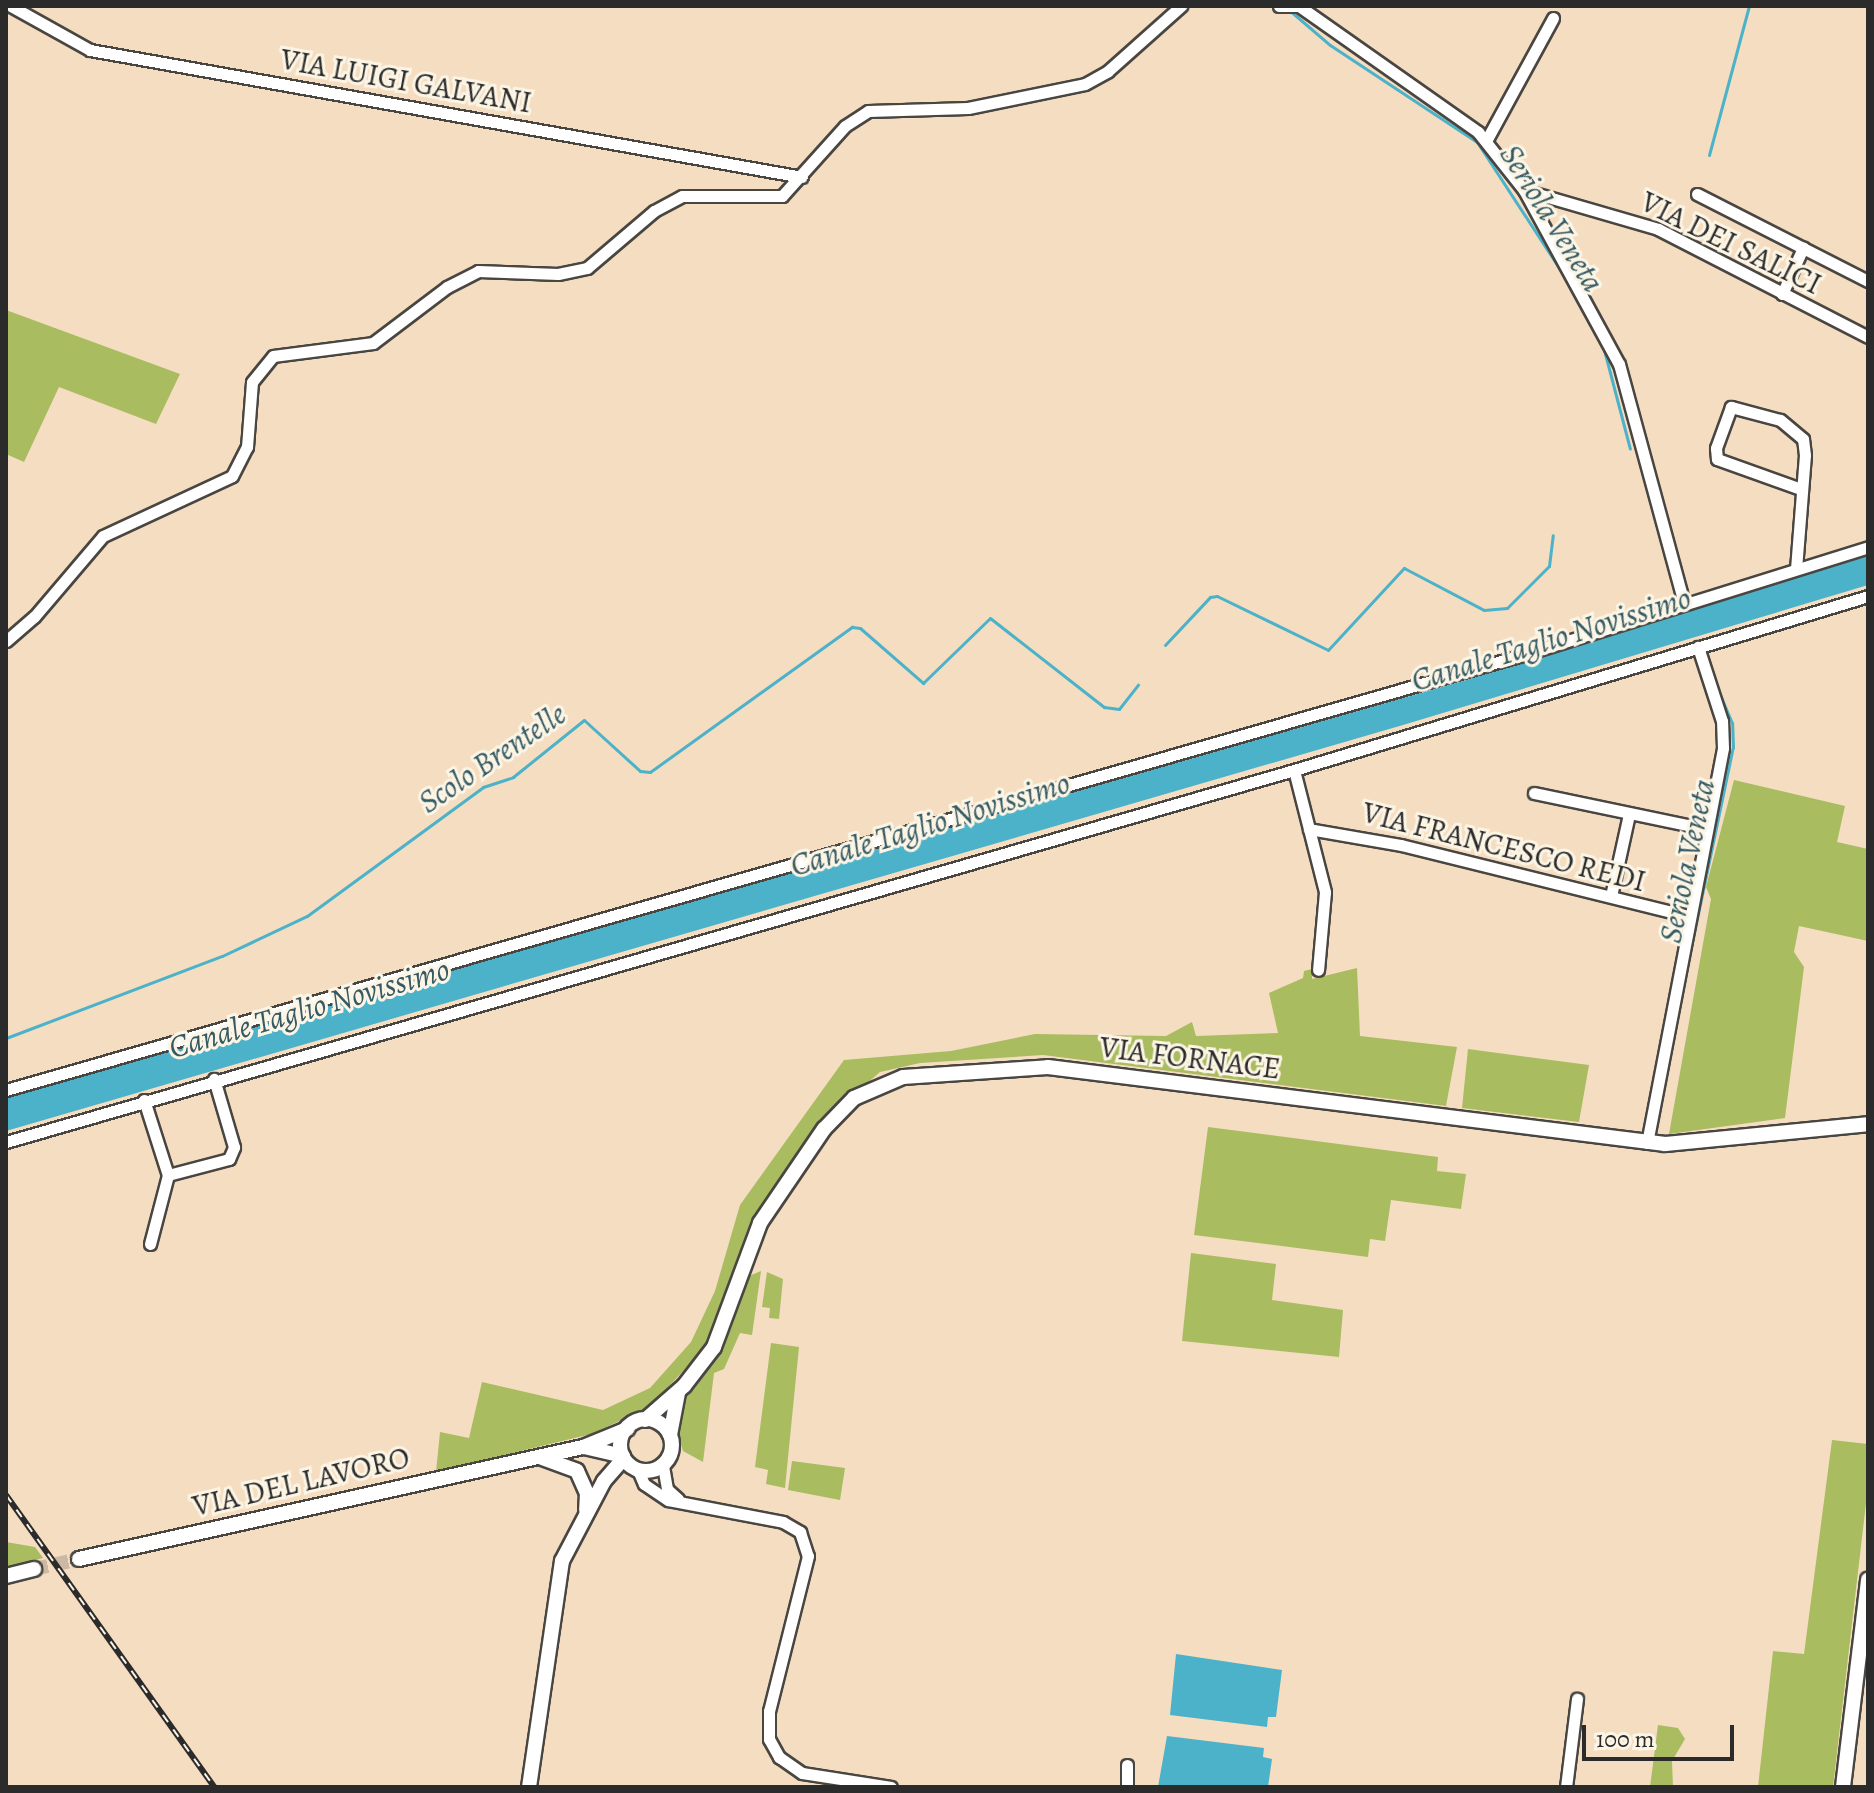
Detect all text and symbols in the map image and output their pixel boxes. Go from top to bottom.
street label: VIA LUIGI GALVANI [278,41,534,121]
water label: Seriola Veneta [1492,137,1612,299]
street label: VIA DEI SALICI [1635,184,1827,302]
water label: Canale Taglio Novissimo [1407,578,1695,700]
water label: Scolo Brentelle [411,695,573,821]
water label: Canale Taglio Novissimo [786,763,1074,885]
water label: Seriola Veneta [1651,776,1723,946]
street label: VIA FRANCESCO REDI [1359,794,1649,900]
water label: Canale Taglio Novissimo [164,950,454,1066]
street label: VIA FORNACE [1098,1029,1282,1087]
street label: VIA DEL LAVORO [189,1440,413,1524]
scale bar [1586,1709,1738,1759]
text: 100 m [1596,1723,1655,1755]

